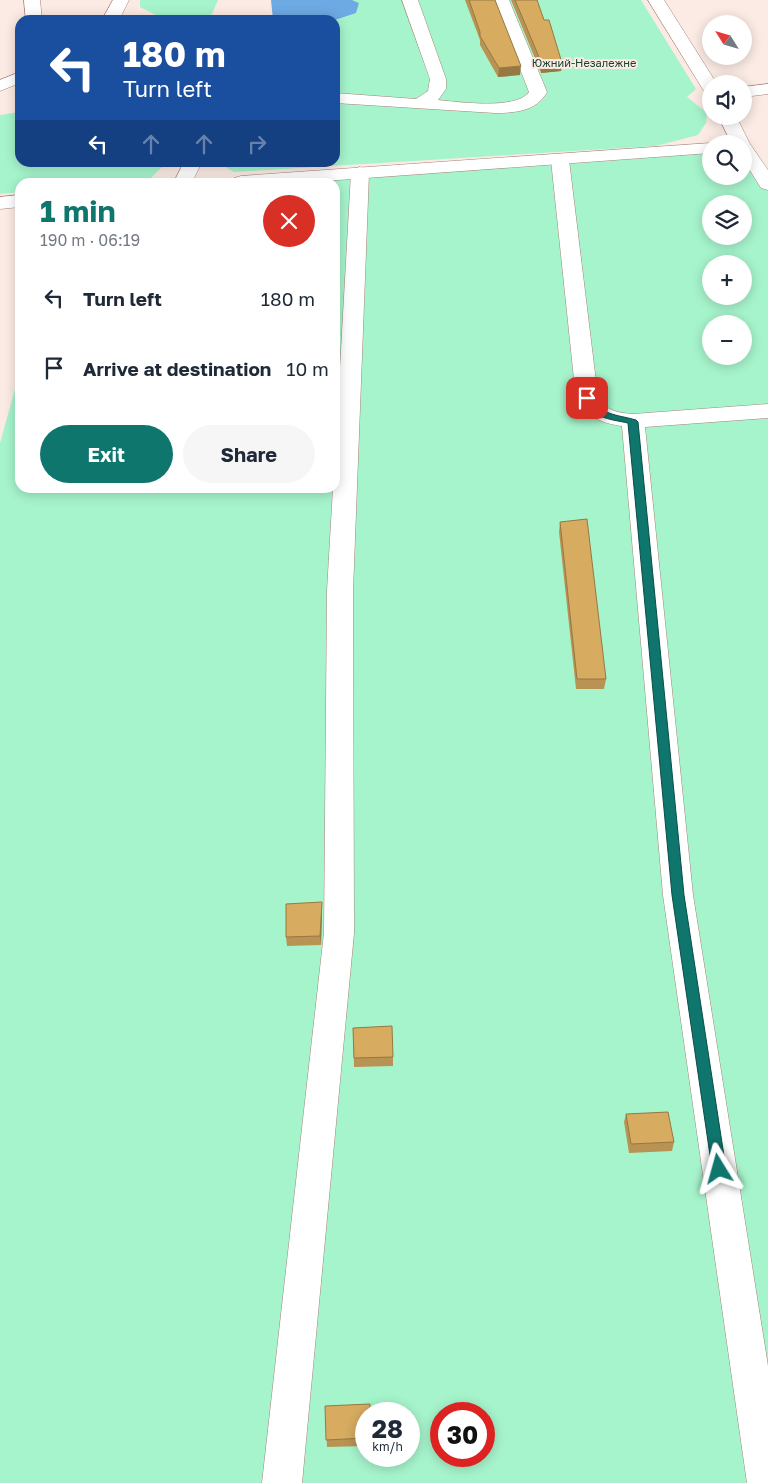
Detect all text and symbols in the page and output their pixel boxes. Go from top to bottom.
north arrow [702,15,752,65]
map controls [702,15,752,365]
text: 180 m [123,33,226,75]
icon: left [40,35,105,100]
park label: Южний-Незалежне [532,56,636,69]
text: Turn left [123,75,212,102]
button: sound [702,75,752,125]
icon: left [84,130,112,158]
icon: ahead [137,130,165,158]
icon: ahead [190,130,218,158]
icon: right [243,130,271,158]
button: search [702,135,752,185]
text: 1 min [40,193,116,229]
button: close [263,195,315,247]
button: layers [702,195,752,245]
text: 190 m · 06:19 [40,230,140,250]
button: + [702,255,752,305]
icon: left [40,284,68,312]
text: Turn left [83,287,162,310]
text: 180 m [261,287,315,310]
button: − [702,315,752,365]
icon: arrive [40,354,68,382]
text: Arrive at destination [83,357,271,380]
text: 10 m [286,357,329,380]
pin [566,377,608,419]
icon: arrive [573,384,601,412]
button: Exit [40,425,173,483]
button: Share [183,425,315,483]
position arrow [692,1142,744,1194]
speed limit sign: 30 [430,1402,495,1467]
text: 28 [372,1413,403,1444]
text: km/h [372,1439,403,1454]

